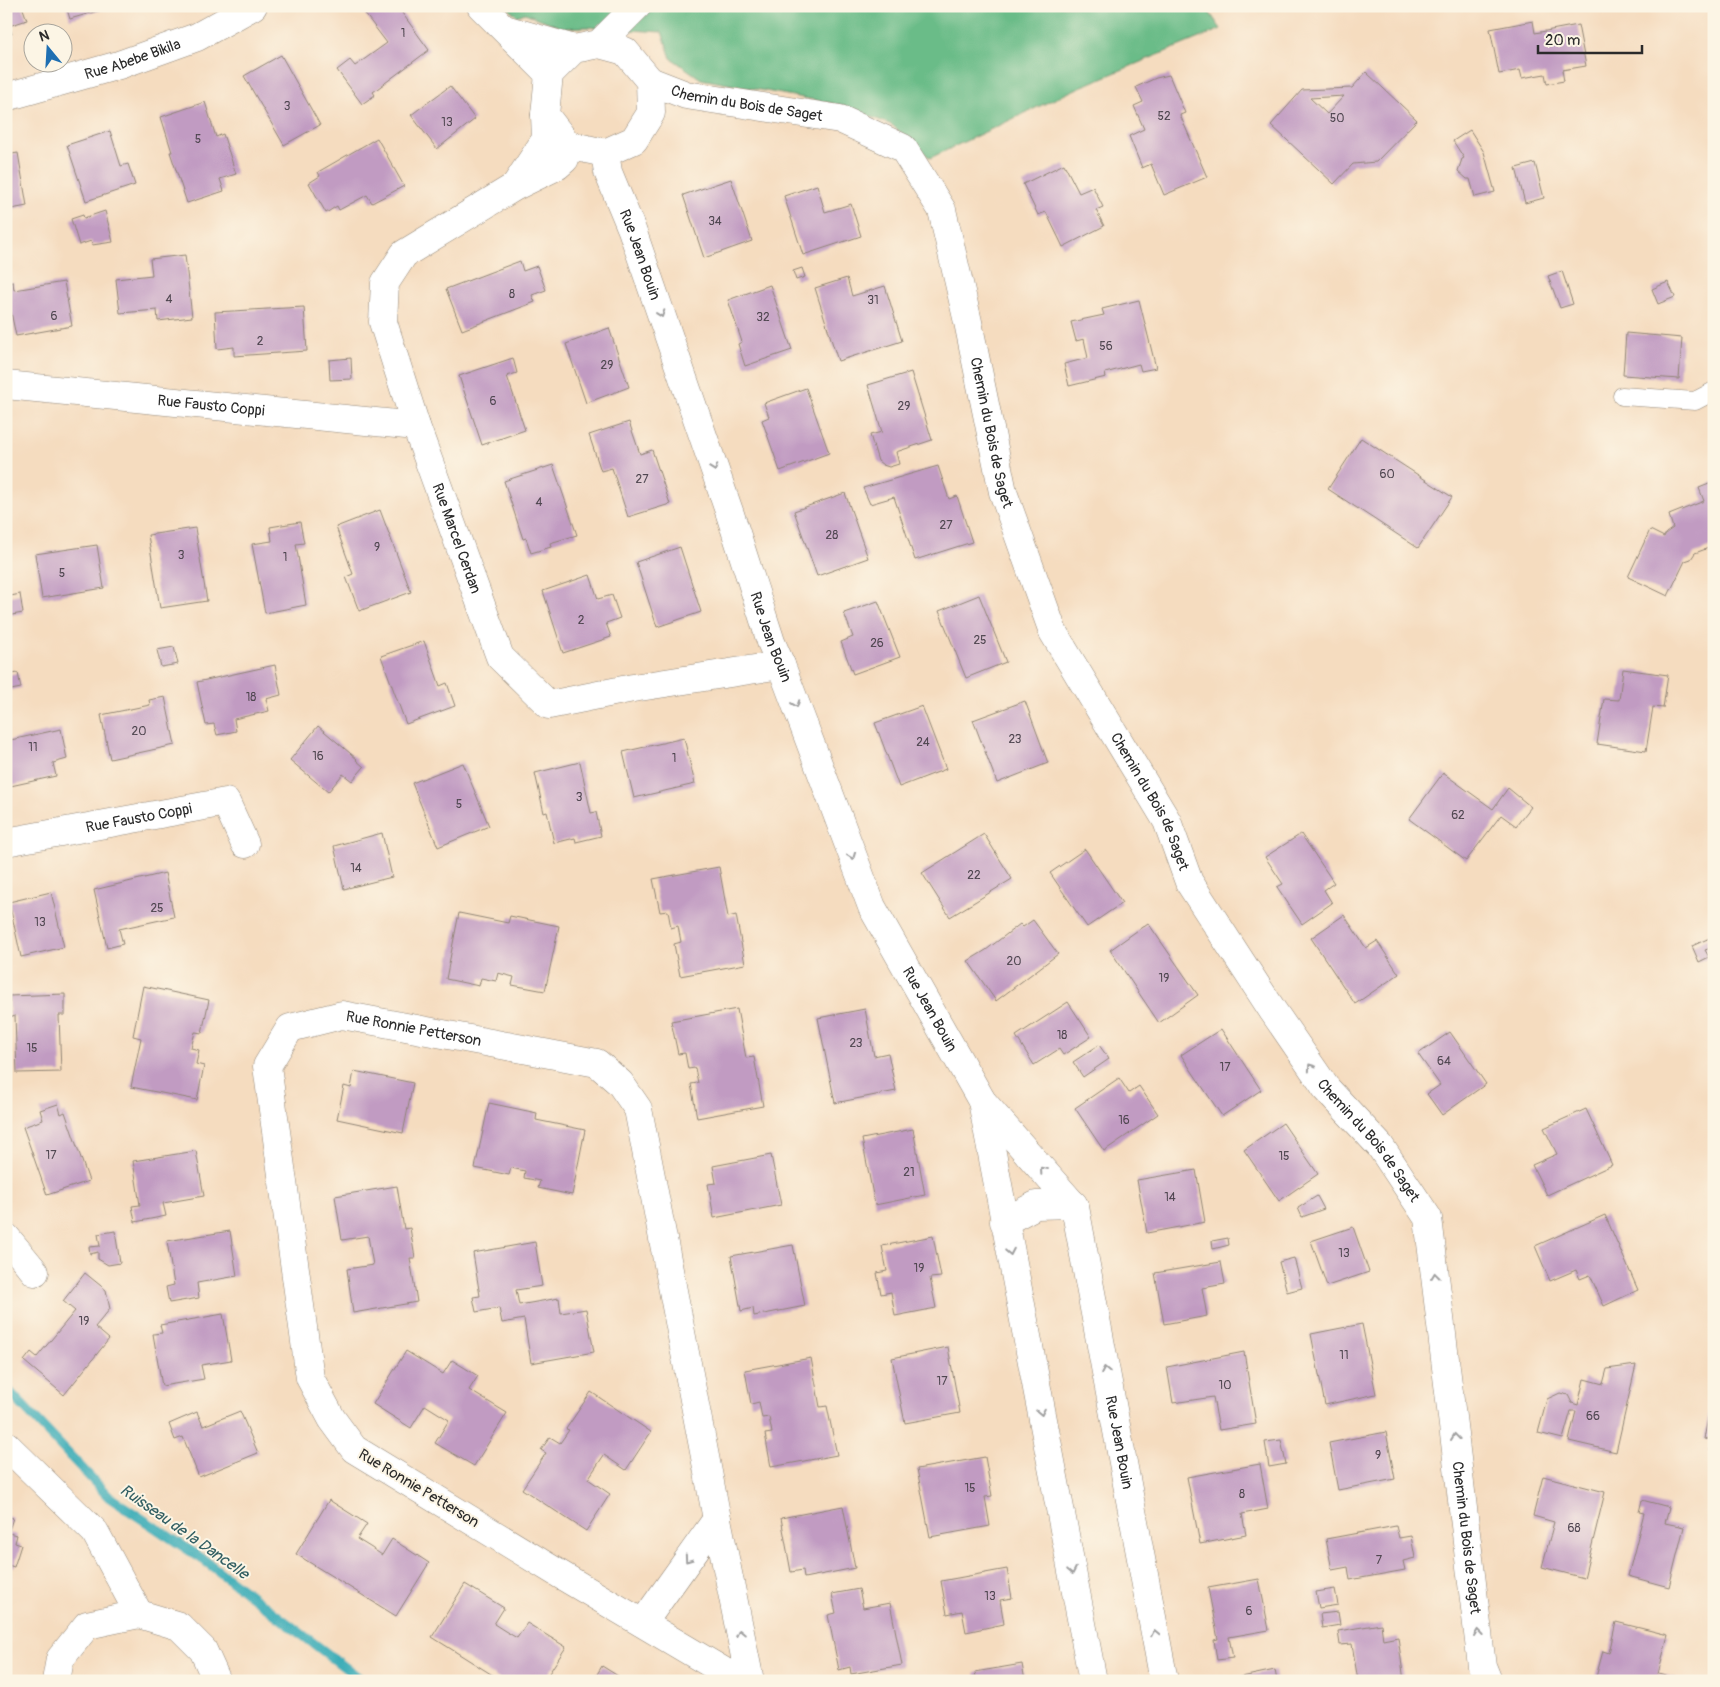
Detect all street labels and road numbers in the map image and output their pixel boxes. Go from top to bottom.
street label: Rue Abebe Bikila [82,35,183,84]
street label: Chemin du Bois de Saget [668,81,825,126]
street label: Rue Jean Bouin [615,207,664,303]
street label: Chemin du Bois de Saget [966,356,1017,511]
street label: Rue Fausto Coppi [156,391,266,421]
street label: Rue Marcel Cerdan [428,481,485,596]
street label: Rue Jean Bouin [746,589,796,685]
street label: Chemin du Bois de Saget [1106,729,1193,874]
street label: Rue Fausto Coppi [84,799,194,837]
street label: Rue Jean Bouin [898,964,961,1055]
street label: Rue Ronnie Petterson [344,1007,483,1051]
street label: Chemin du Bois de Saget [1313,1075,1424,1207]
street label: Rue Jean Bouin [1101,1394,1137,1491]
street label: Rue Ronnie Petterson [355,1445,483,1532]
street label: Chemin du Bois de Saget [1447,1460,1485,1616]

